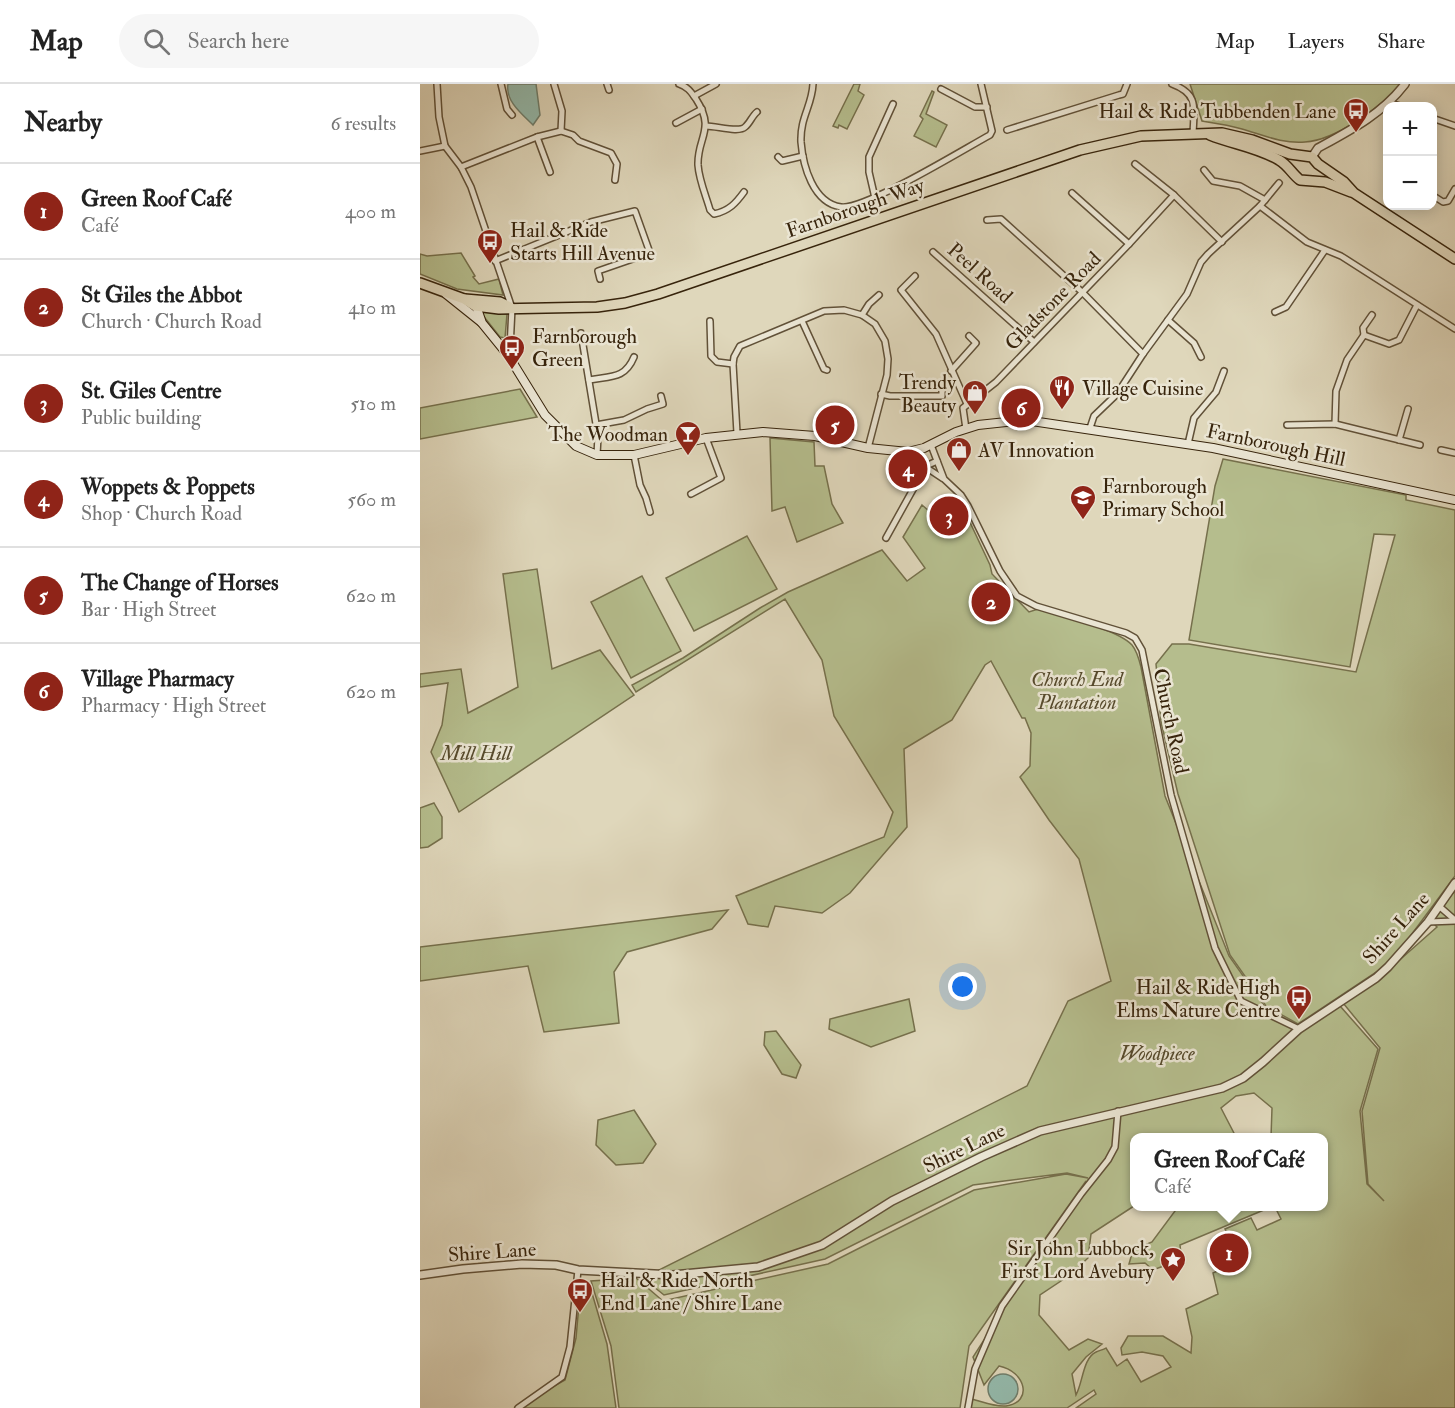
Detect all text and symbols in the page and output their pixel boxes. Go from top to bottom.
search box [119,14,539,68]
text: Map [30,24,83,59]
icon: search [140,25,173,58]
text: Search here [188,27,289,55]
text: Map [1215,28,1255,55]
text: Layers [1288,28,1344,55]
text: Share [1377,28,1425,55]
bus stop icon: Hail & Ride Tubbenden Lane [1341,96,1371,134]
place label: Hail & Ride Tubbenden Lane [1098,99,1336,124]
map controls [1383,102,1437,210]
button: + [1383,102,1437,156]
text: Nearby [24,107,102,139]
text: 6 results [330,111,396,136]
button: − [1383,156,1437,210]
street label: Farnborough Way [783,172,929,243]
text: Green Roof Café [81,185,232,213]
text: 1 [40,199,47,224]
text: 400 m [345,199,396,224]
text: Café [81,213,119,238]
place label: Hail & Ride Starts Hill Avenue [510,218,655,266]
bus stop icon: Hail & Ride Starts Hill Avenue [475,227,505,265]
street label: Peel Road [942,237,1018,309]
street label: Gladstone Road [1000,246,1106,356]
text: St Giles the Abbot [81,281,242,309]
text: 2 [38,295,49,320]
text: 410 m [348,295,396,320]
text: Church · Church Road [81,309,262,334]
place label: Farnborough Green [532,324,638,372]
bus stop icon: Farnborough Green [497,333,527,371]
place label: Trendy Beauty [899,370,957,418]
restaurant icon: Village Cuisine [1047,373,1077,411]
place label: Village Cuisine [1082,376,1203,401]
text: St. Giles Centre [81,377,222,405]
shop icon: Trendy Beauty [960,378,990,416]
pin: 6 [1002,386,1040,430]
text: 3 [40,391,47,416]
text: 510 m [350,391,396,416]
pin: 5 [816,402,854,448]
text: Public building [81,405,201,430]
street label: Farnborough Hill [1204,418,1348,472]
bar icon: The Woodman [673,419,703,457]
place label: The Woodman [548,422,668,447]
shop icon: AV Innovation [944,435,974,473]
place label: AV Innovation [977,438,1094,463]
pin: 4 [888,446,928,492]
text: Woppets & Poppets [81,473,255,501]
place label: Farnborough Primary School [1102,474,1224,522]
school or university icon: Farnborough Primary School [1068,483,1098,521]
text: 4 [38,487,49,512]
text: 560 m [347,487,396,512]
pin: 3 [930,494,968,538]
text: Shop · Church Road [81,501,242,526]
text: The Change of Horses [81,569,279,597]
pin: 2 [972,580,1010,624]
text: 5 [39,583,48,608]
text: 620 m [346,583,396,608]
text: Bar · High Street [81,597,217,622]
text: Village Pharmacy [81,665,234,693]
street label: Church Road [1148,666,1194,776]
park label: Church End Plantation [1031,667,1125,715]
text: 6 [38,679,49,704]
text: 620 m [346,679,396,704]
text: Pharmacy · High Street [81,693,266,718]
park label: Mill Hill [440,741,513,766]
street label: Shire Lane [1357,887,1435,969]
your location [948,972,977,1001]
place label: Hail & Ride High Elms Nature Centre [1116,975,1281,1023]
bus stop icon: Hail & Ride High Elms Nature Centre [1284,983,1314,1021]
park label: Woodpiece [1119,1041,1195,1066]
street label: Shire Lane [919,1117,1009,1179]
popup [1130,1133,1328,1211]
text: Green Roof Café [1154,1146,1304,1174]
text: Café [1154,1174,1191,1199]
pin: 1 [1210,1230,1248,1276]
street label: Shire Lane [447,1236,537,1268]
place label: Sir John Lubbock, First Lord Avebury [1000,1236,1155,1284]
place icon: Sir John Lubbock, First Lord Avebury [1158,1245,1188,1283]
place label: Hail & Ride North End Lane / Shire Lane [600,1268,782,1316]
bus stop icon: Hail & Ride North End Lane / Shire Lane [565,1276,595,1314]

